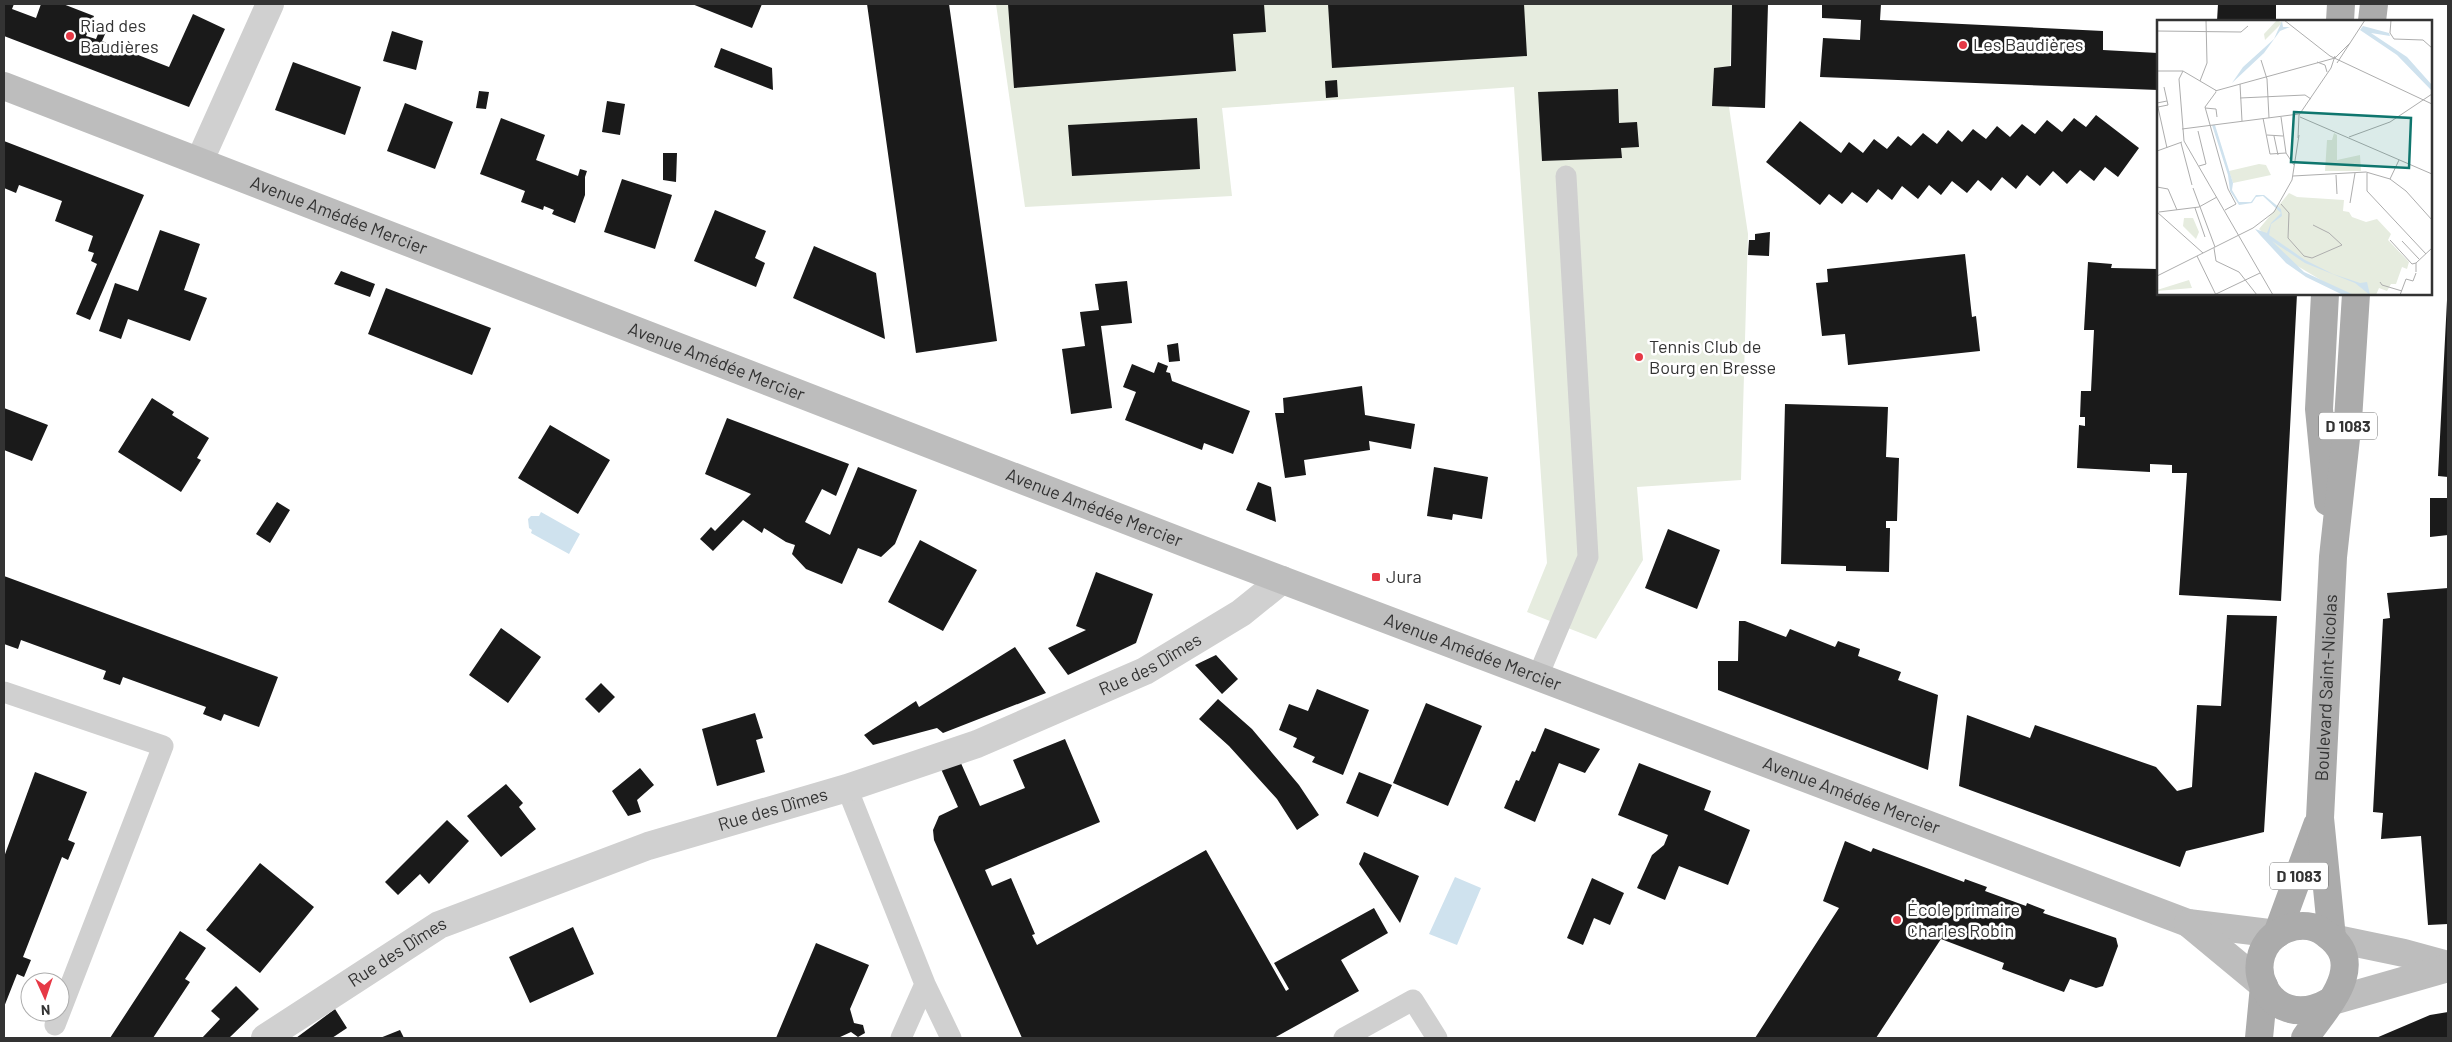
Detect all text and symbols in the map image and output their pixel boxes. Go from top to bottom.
place label: Riad des Baudières [80,14,159,57]
inset map [2157,20,2432,295]
marker: Riad des Baudières [64,30,76,42]
place label: Les Baudières [1973,33,2084,55]
marker: Les Baudières [1957,39,1969,51]
street label: Avenue Amédée Mercier [248,170,431,259]
street label: Avenue Amédée Mercier [625,317,809,405]
place label: Tennis Club de Bourg en Bresse [1649,335,1776,378]
marker: Tennis Club de Bourg en Bresse [1633,351,1645,363]
road number: D 1083 [2319,412,2377,440]
street label: Avenue Amédée Mercier [1003,463,1187,551]
place label: Jura [1386,565,1422,587]
marker: Jura [1370,571,1382,583]
street label: Boulevard Saint-Nicolas [2310,594,2341,782]
street label: Avenue Amédée Mercier [1381,608,1565,695]
street label: Rue des Dîmes [1095,628,1205,700]
street label: Avenue Amédée Mercier [1760,751,1944,838]
street label: Rue des Dîmes [715,782,830,835]
road number: D 1083 [2270,862,2328,889]
place label: École primaire Charles Robin [1907,898,2020,941]
street label: Rue des Dîmes [343,911,449,991]
marker: École primaire Charles Robin [1891,914,1903,926]
north arrow [20,972,70,1022]
text: N [41,1002,51,1019]

